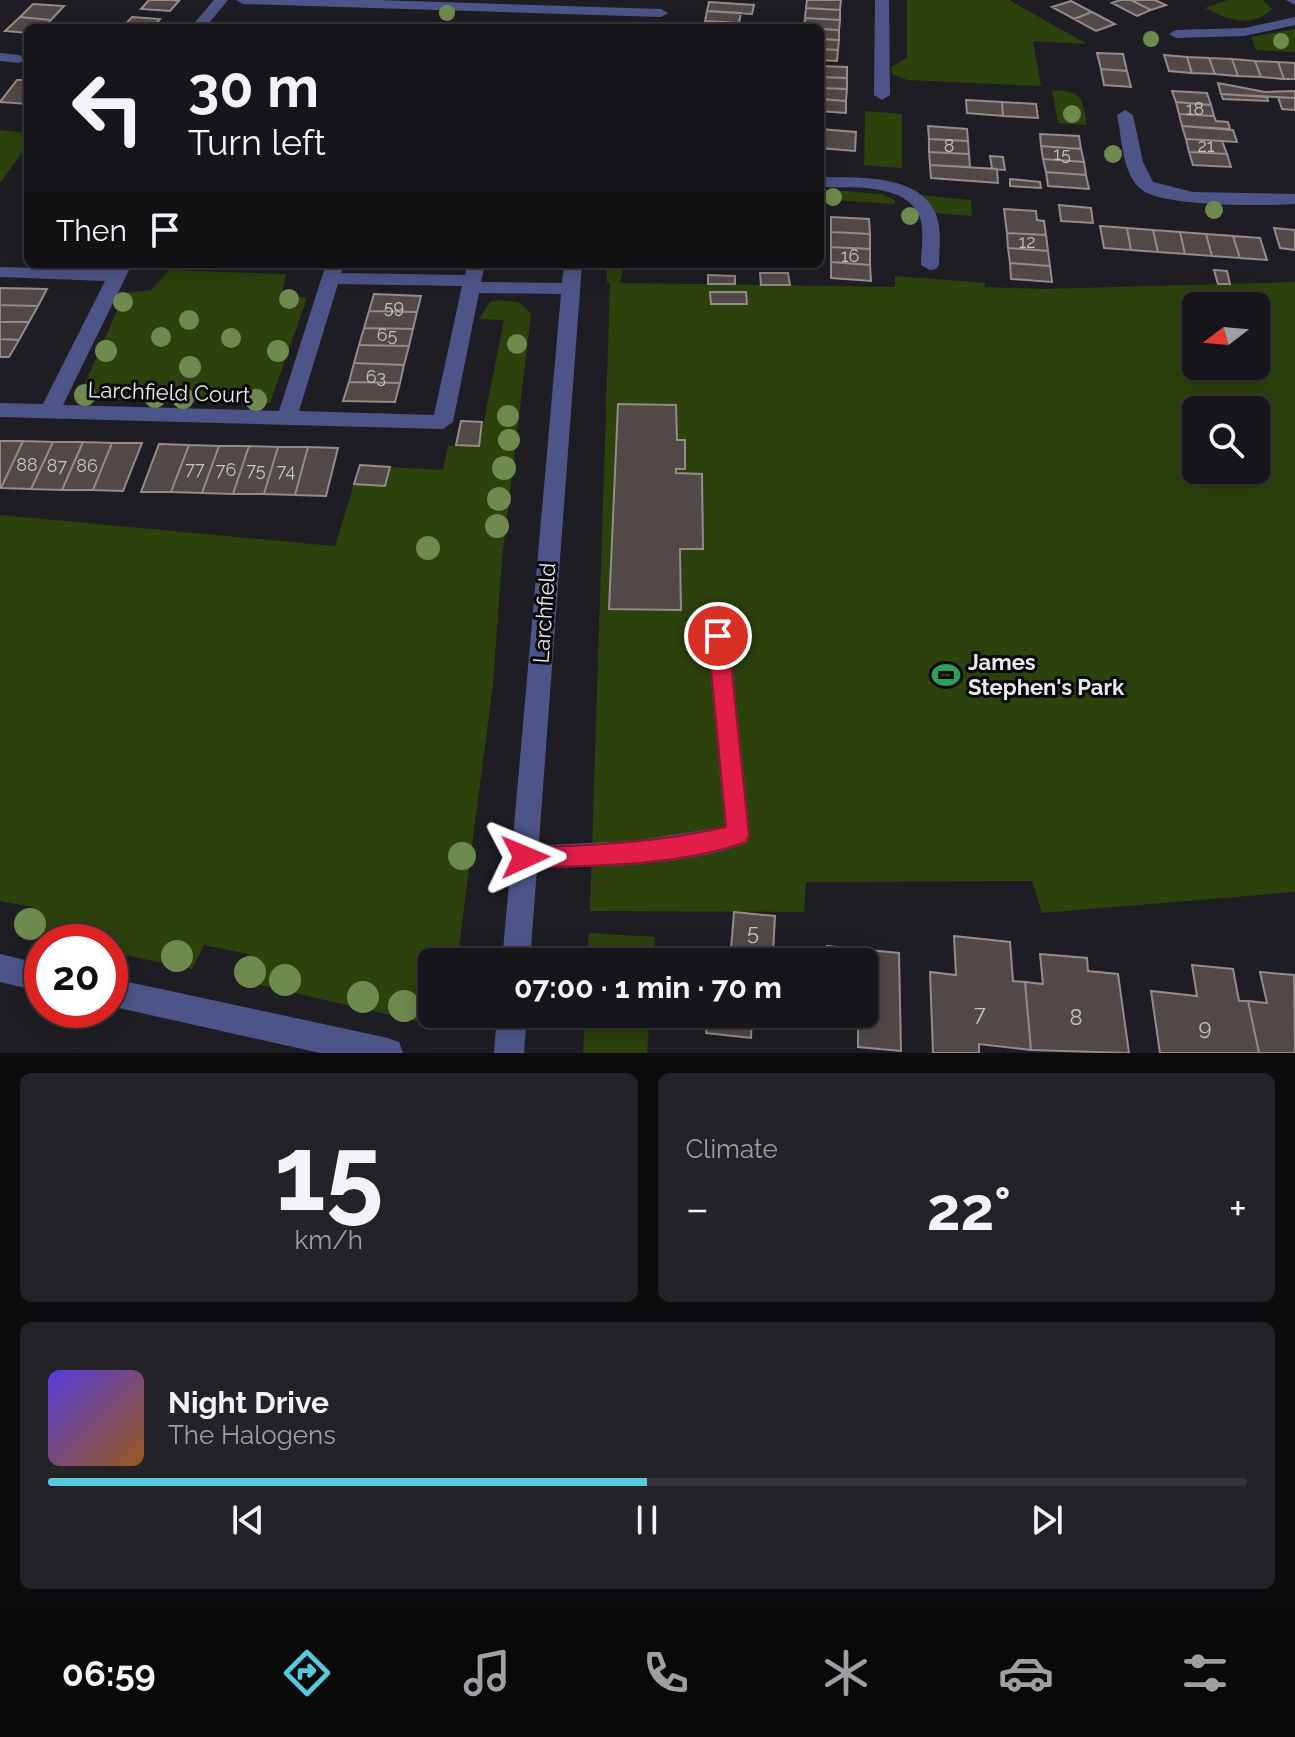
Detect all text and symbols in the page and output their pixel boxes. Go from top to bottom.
text: 30 m [188,54,319,120]
icon: left [56,56,160,160]
house number: 18 [1186,98,1204,119]
text: Turn left [188,121,326,163]
house number: 8 [944,135,954,156]
house number: 21 [1197,135,1215,156]
house number: 15 [1053,143,1071,164]
icon: arrive [143,208,187,252]
text: Then [56,213,127,248]
house number: 12 [1018,231,1036,252]
house number: 16 [841,245,859,266]
north arrow [1182,292,1270,380]
map controls [1182,292,1270,484]
house number: 59 [384,296,404,317]
house number: 65 [377,324,398,345]
house number: 63 [366,366,386,387]
street label: Larchfield Court [87,376,251,408]
button: search [1182,396,1270,484]
house number: 88 [16,454,38,475]
house number: 87 [47,455,68,476]
house number: 86 [76,455,98,476]
house number: 77 [185,458,205,479]
house number: 76 [216,459,236,480]
house number: 75 [246,459,266,480]
house number: 74 [277,460,295,481]
street label: Larchfield [528,562,560,664]
pin [684,602,752,670]
icon: arrive [696,614,740,658]
place label: James Stephen's Park [968,649,1125,700]
sports icon: James Stephen's Park [931,660,961,690]
position arrow [483,815,567,899]
house number: 5 [747,919,759,945]
speed limit sign: 20 [24,924,128,1028]
text: 07:00 · 1 min · 70 m [514,970,782,1005]
house number: 7 [974,1000,986,1026]
house number: 8 [1069,1004,1083,1030]
house number: 9 [1199,1014,1211,1040]
text: 15 [274,1112,383,1234]
text: Climate [686,1134,778,1164]
text: 22° [927,1174,1011,1244]
text: − [686,1183,709,1234]
text: + [1229,1183,1247,1234]
text: km/h [294,1225,363,1255]
text: Night Drive [168,1385,329,1420]
text: The Halogens [168,1420,336,1450]
icon: previous [226,1498,270,1542]
icon: pause [625,1498,669,1542]
icon: next [1025,1498,1069,1542]
icon: directions [279,1645,335,1701]
icon: music [459,1645,515,1701]
icon: phone [638,1645,694,1701]
icon: climate [818,1645,874,1701]
icon: car [998,1645,1054,1701]
icon: filters [1177,1645,1233,1701]
text: 06:59 [62,1652,156,1694]

